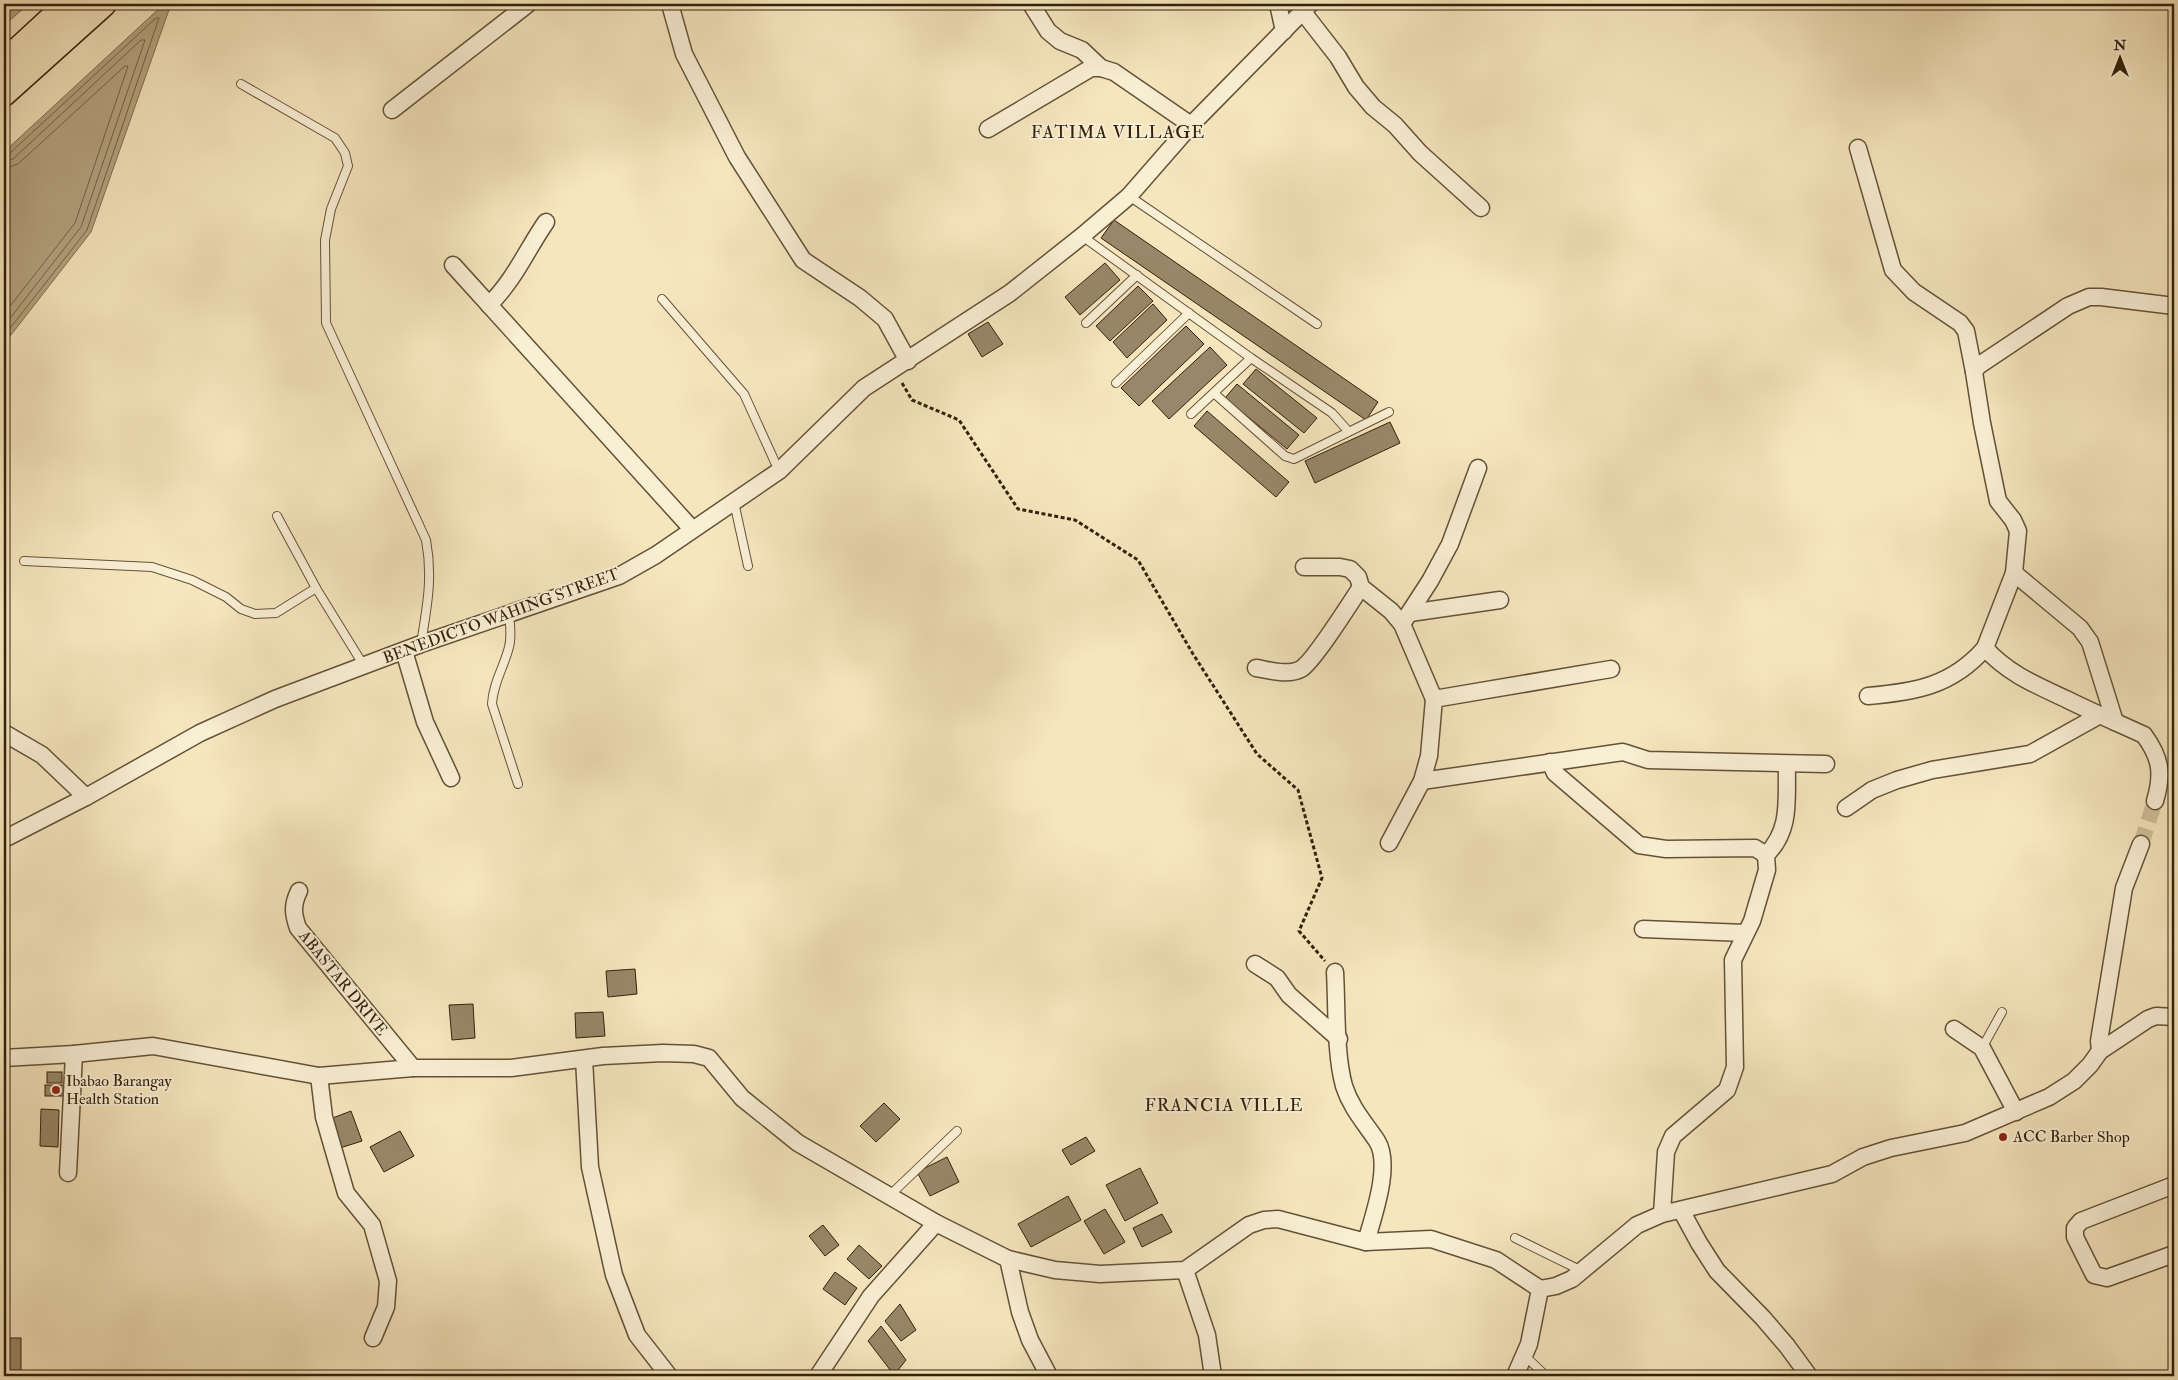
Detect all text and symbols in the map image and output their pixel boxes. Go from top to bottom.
north arrow [2096,32,2146,82]
text: N [2113,37,2127,54]
district label: FATIMA VILLAGE [1031,121,1205,144]
street label: BENEDICTO WAHING STREET [380,564,622,668]
street label: ABASTAR DRIVE [294,926,392,1040]
place label: Ibabao Barangay Health Station [66,1071,173,1109]
marker: Ibabao Barangay Health Station [50,1084,62,1096]
district label: FRANCIA VILLE [1144,1094,1304,1117]
place label: ACC Barber Shop [2012,1127,2130,1148]
marker: ACC Barber Shop [1997,1131,2009,1143]

